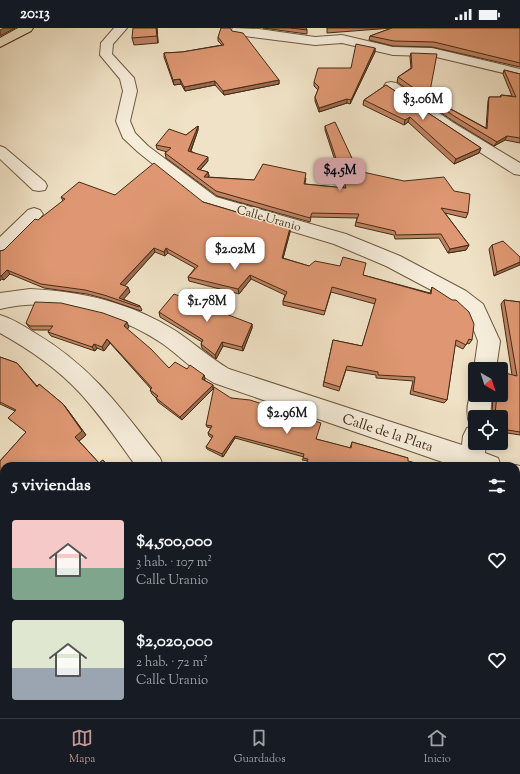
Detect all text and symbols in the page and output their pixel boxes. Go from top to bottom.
text: 20:13 [20,4,50,25]
pin: $3.06M [390,87,456,121]
text: $3.06M [403,91,443,109]
pin: $4.5M [312,158,368,192]
text: $4.5M [323,162,357,180]
street label: Calle Uranio [234,201,304,237]
pin: $2.02M [202,237,268,271]
text: $2.02M [215,241,255,259]
pin: $1.78M [174,289,240,323]
text: $1.78M [187,293,227,311]
north arrow [468,362,508,402]
map controls [468,362,508,450]
pin: $2.96M [254,401,320,435]
text: $2.96M [267,405,307,423]
street label: Calle de la Plata [339,410,436,458]
button: locate [468,410,508,450]
text: 5 viviendas [12,474,91,498]
icon: filters [486,475,508,497]
text: $4,500,000 [136,530,212,554]
icon: home [44,536,92,584]
icon: heart [486,549,508,571]
text: 3 hab. · 107 m² [136,554,212,572]
text: Calle Uranio [136,572,208,590]
text: $2,020,000 [136,630,213,654]
icon: home [44,636,92,684]
icon: heart [486,649,508,671]
text: 2 hab. · 72 m² [136,654,208,672]
text: Calle Uranio [136,672,208,690]
tab: Mapa [69,727,95,767]
tab: Guardados [234,727,285,767]
tab: Inicio [424,727,451,767]

